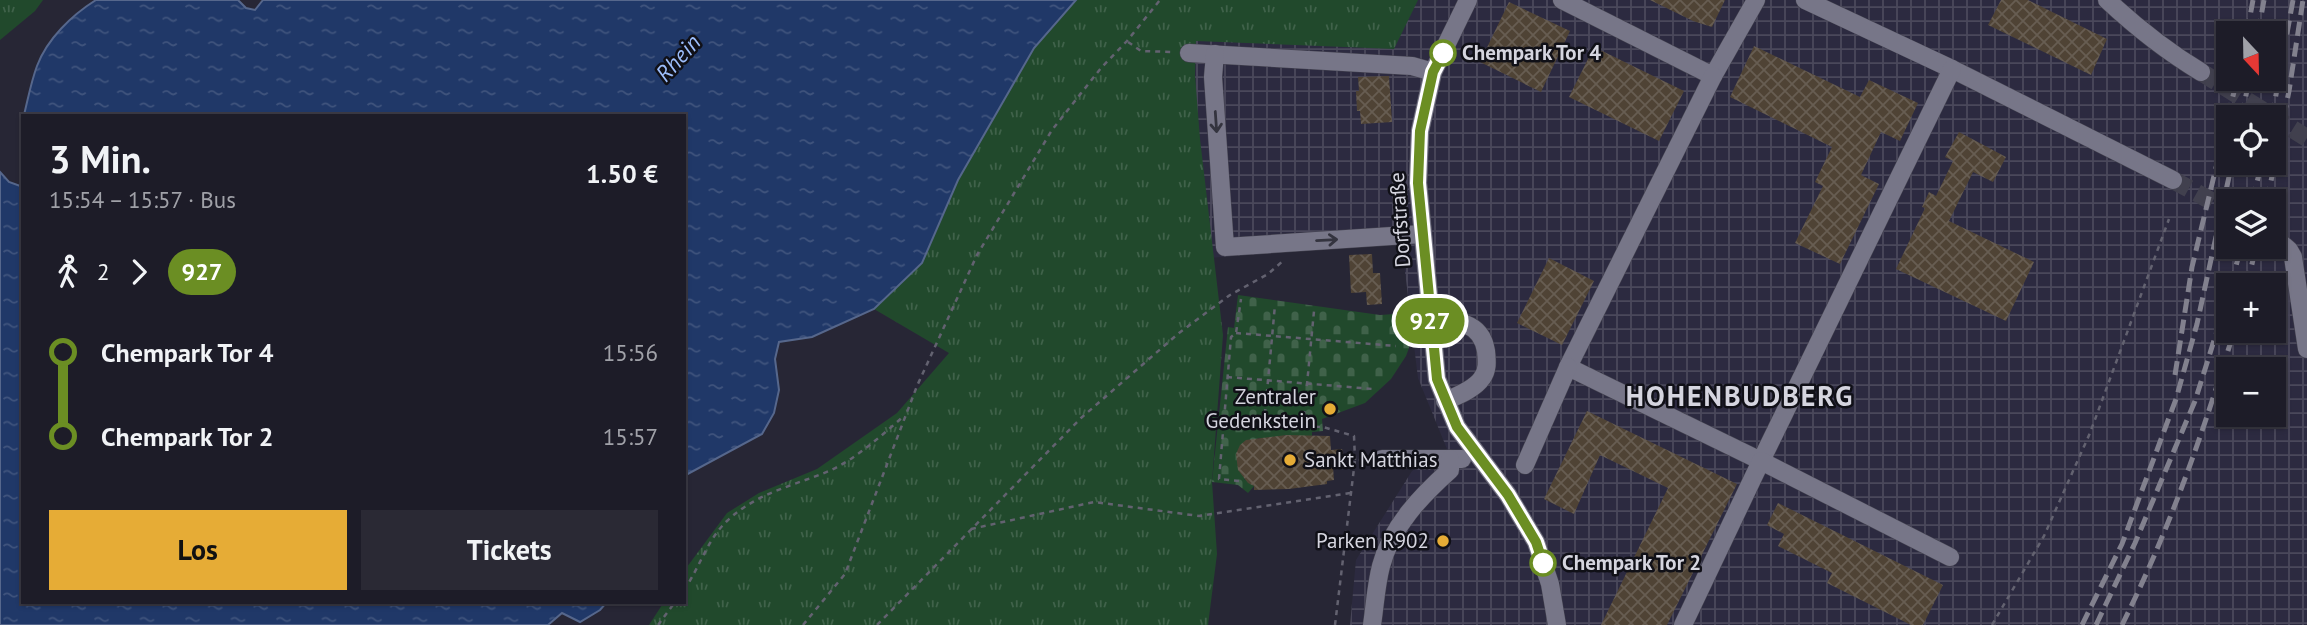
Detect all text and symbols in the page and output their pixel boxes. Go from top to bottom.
north arrow [2216,21,2286,91]
map controls [2216,21,2286,427]
water label: Rhein [649,28,706,87]
place label: Chempark Tor 4 [1462,39,1601,66]
marker: Chempark Tor 4 [1430,40,1456,66]
button: locate [2216,105,2286,175]
one-way arrow [1210,110,1223,133]
text: 3 Min. [49,134,151,183]
text: 1.50 € [586,157,658,190]
street label: Dorfstraße [1383,171,1416,269]
text: 15:54 – 15:57 · Bus [49,185,236,214]
button: layers [2216,189,2286,259]
one-way arrow [1316,233,1338,246]
icon: walk [49,253,87,291]
icon: forward [120,253,158,291]
text: 927 [182,256,222,287]
text: 2 [97,257,110,286]
button: + [2216,273,2286,343]
line badge: 927 [1390,298,1470,344]
text: 927 [1410,305,1450,336]
text: Chempark Tor 4 [101,336,273,369]
text: 15:56 [603,338,658,367]
button: − [2216,357,2286,427]
district label: HOHENBUDBERG [1626,377,1854,414]
place label: Zentraler Gedenkstein [1205,383,1316,434]
marker: Zentraler Gedenkstein [1322,401,1338,417]
text: Chempark Tor 2 [101,420,273,453]
text: 15:57 [603,422,658,451]
place label: Sankt Matthias [1304,446,1437,473]
marker: Sankt Matthias [1282,452,1298,468]
button: Los [49,510,347,590]
button: Tickets [361,510,658,590]
place label: Parken R902 [1316,527,1429,554]
marker: Parken R902 [1435,533,1451,549]
place label: Chempark Tor 2 [1562,549,1701,576]
marker: Chempark Tor 2 [1530,550,1556,576]

